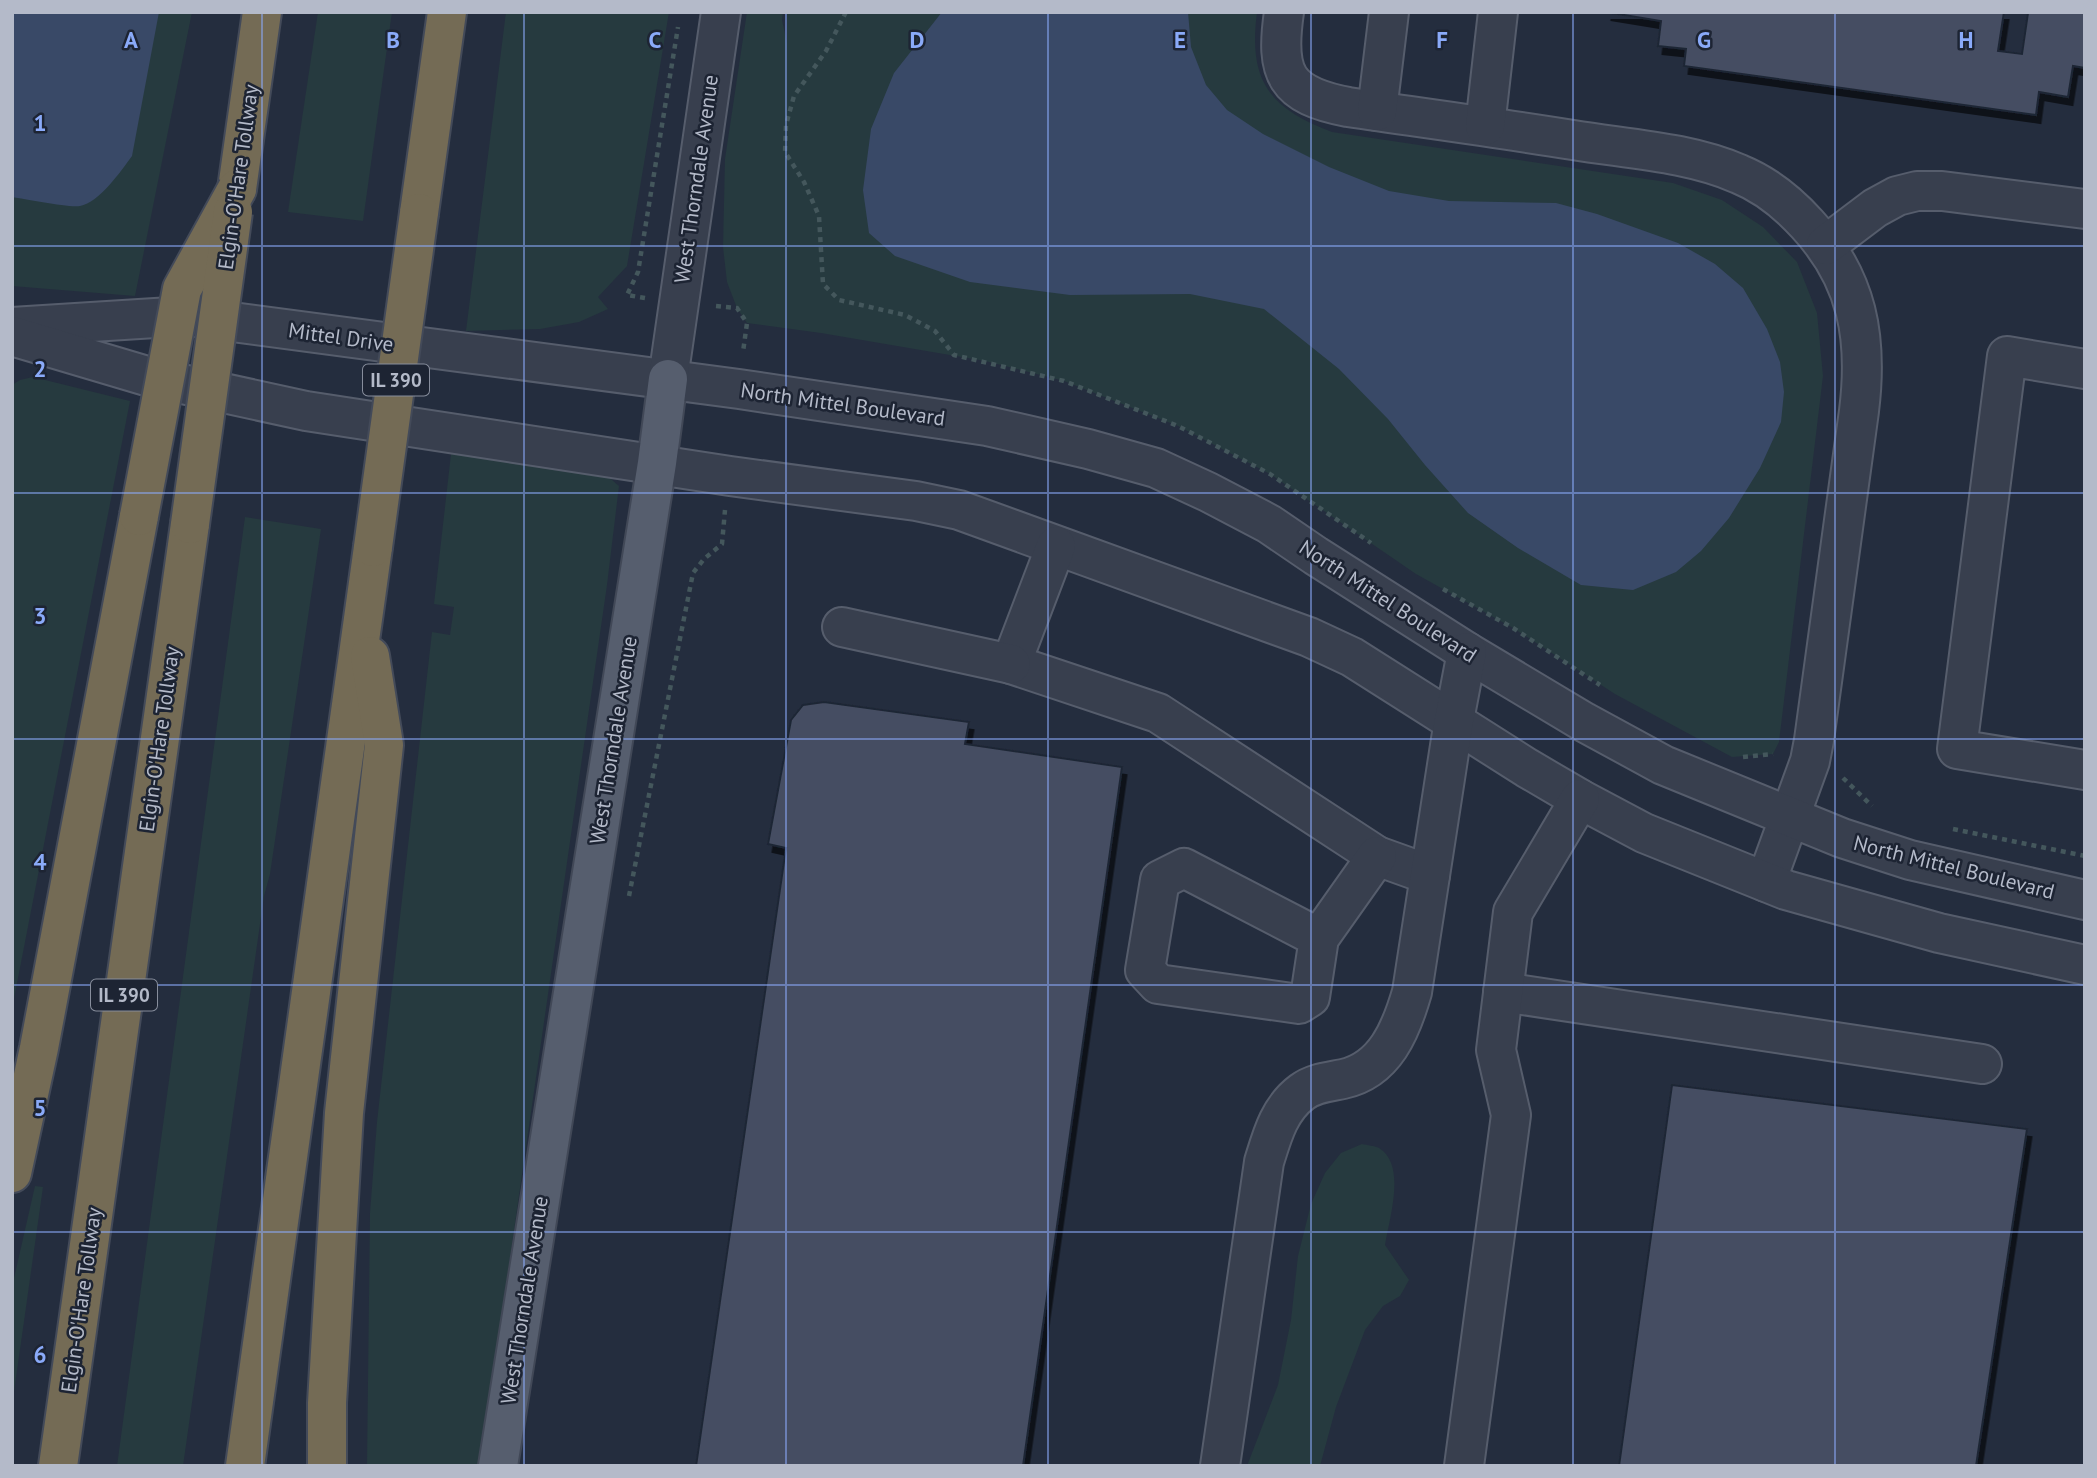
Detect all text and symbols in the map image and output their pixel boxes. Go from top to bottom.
text: A [124,25,138,54]
text: B [386,25,400,54]
text: C [649,25,662,54]
text: D [910,25,924,54]
text: E [1174,25,1186,54]
text: F [1436,25,1448,54]
text: G [1697,25,1711,54]
text: H [1959,25,1973,54]
street label: West Thorndale Avenue [668,73,724,285]
street label: Elgin-O'Hare Tollway [212,82,264,271]
text: 1 [33,108,47,137]
street label: Mittel Drive [287,316,395,358]
text: 2 [33,354,47,383]
road number: IL 390 [363,364,429,396]
street label: North Mittel Boulevard [739,376,947,432]
street label: North Mittel Boulevard [1294,534,1482,668]
text: 3 [33,601,47,630]
street label: West Thorndale Avenue [583,634,643,846]
street label: Elgin-O'Hare Tollway [133,644,185,833]
street label: North Mittel Boulevard [1851,829,2057,905]
text: 4 [33,847,47,876]
road number: IL 390 [91,979,157,1010]
text: 5 [33,1093,47,1122]
street label: West Thorndale Avenue [494,1194,554,1406]
street label: Elgin-O'Hare Tollway [55,1205,107,1394]
text: 6 [33,1340,47,1369]

